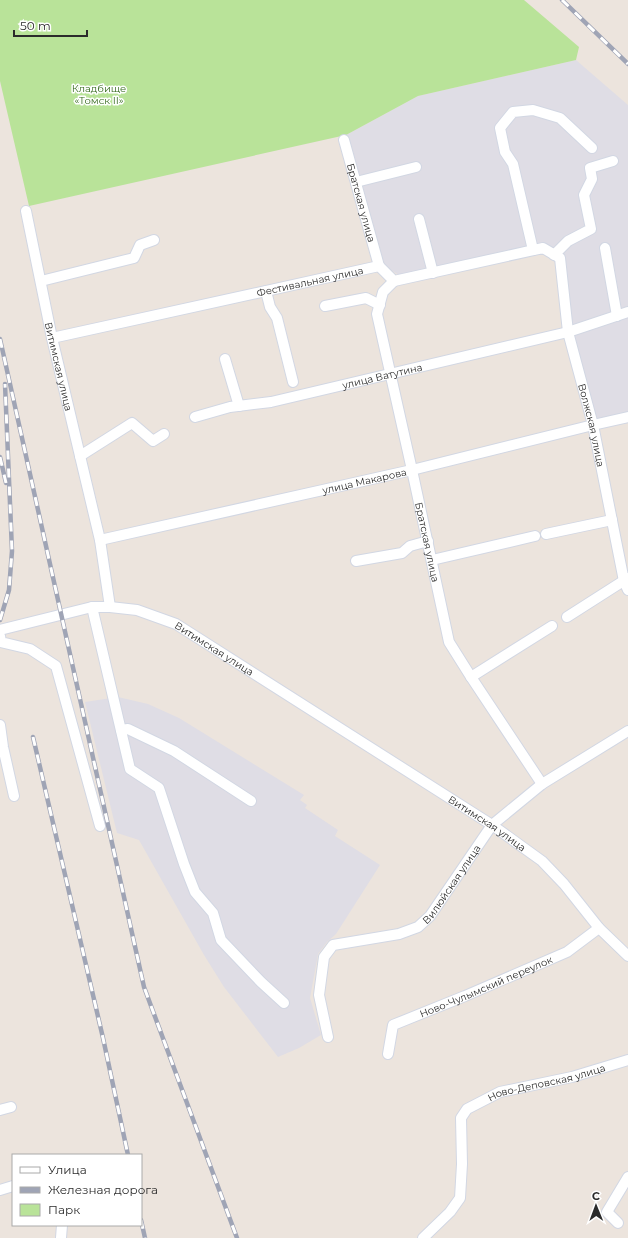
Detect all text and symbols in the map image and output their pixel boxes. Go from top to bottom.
scale bar [14,12,87,38]
text: 50 m [20,18,51,33]
park label: Кладбище «Томск II» [72,82,126,107]
street label: Братская улица [344,162,378,244]
street label: Фестивальная улица [255,264,365,300]
street label: Витимская улица [42,321,75,412]
street label: улица Ватутина [340,361,424,392]
street label: Волжская улица [575,382,607,468]
street label: улица Макарова [320,465,408,497]
street label: Братская улица [412,501,442,583]
street label: Витимская улица [172,619,256,679]
street label: Витимская улица [446,793,528,854]
street label: Вилюйская улица [420,842,484,927]
street label: Ново-Чулымский переулок [418,953,555,1021]
street label: Ново-Деповская улица [485,1061,607,1104]
legend [12,1154,142,1226]
text: Улица [48,1162,87,1177]
text: Железная дорога [48,1182,158,1197]
north arrow [576,1186,616,1226]
text: С [592,1189,600,1203]
text: Парк [48,1202,80,1217]

